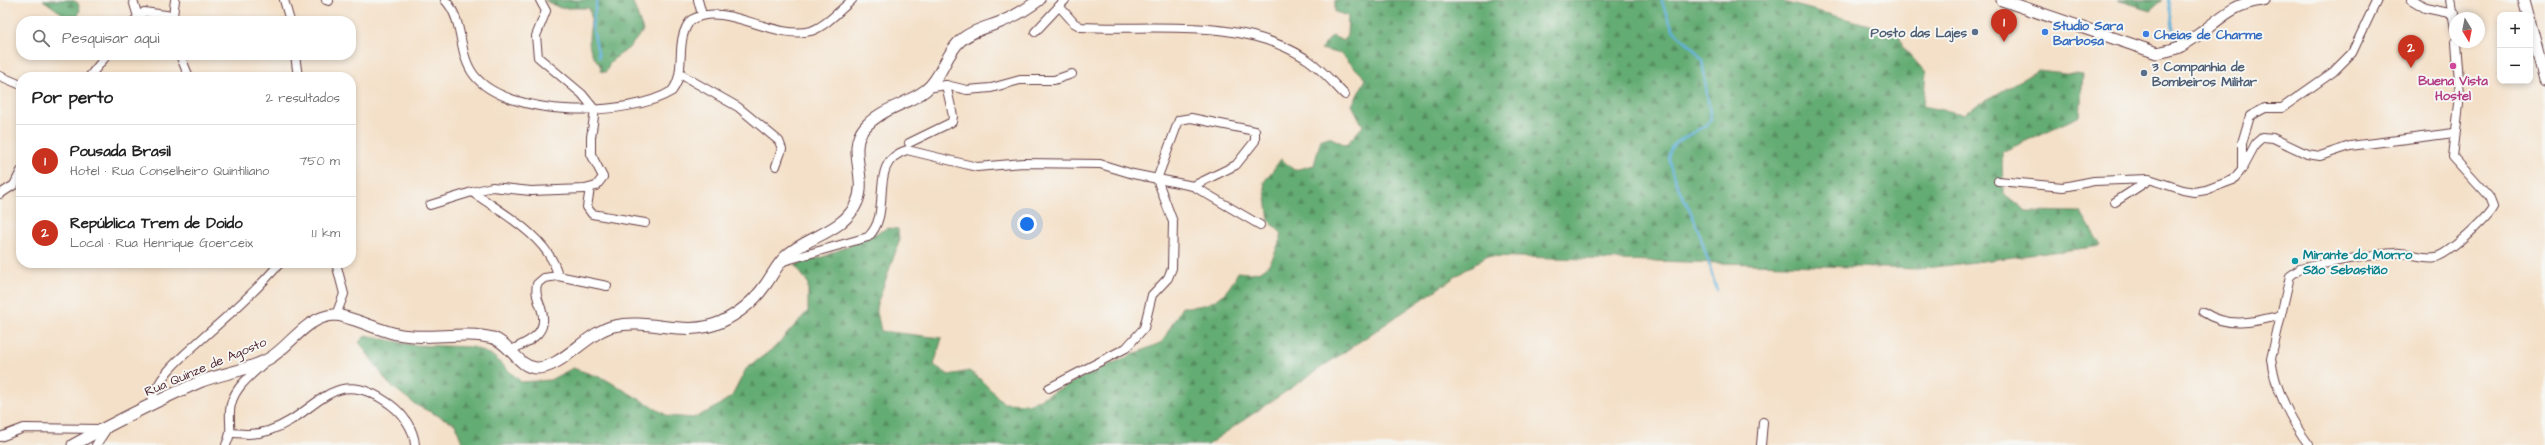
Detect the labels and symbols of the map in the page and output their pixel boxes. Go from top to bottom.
pin: 1 [1991,9,2017,42]
north arrow [2449,12,2485,48]
place label: Studio Sara Barbosa [2052,17,2124,50]
place label: Posto das Lajes [1871,24,1967,43]
place label: Cheias de Charme [2154,26,2262,44]
marker: Posto das Lajes [1970,27,1980,37]
marker: Studio Sara Barbosa [2040,27,2050,37]
marker: Cheias de Charme [2141,29,2151,39]
pin: 2 [2398,35,2424,68]
place label: 3 Companhia de Bombeiros Militar [2151,58,2258,91]
marker: Buena Vista Hostel [2448,61,2458,71]
marker: 3 Companhia de Bombeiros Militar [2139,68,2149,78]
place label: Buena Vista Hostel [2418,72,2488,105]
your location [1017,214,1037,234]
place label: Mirante do Morro São Sebastião [2302,246,2413,279]
marker: Mirante do Morro São Sebastião [2290,256,2300,266]
street label: Rua Quinze de Agosto [142,333,270,402]

